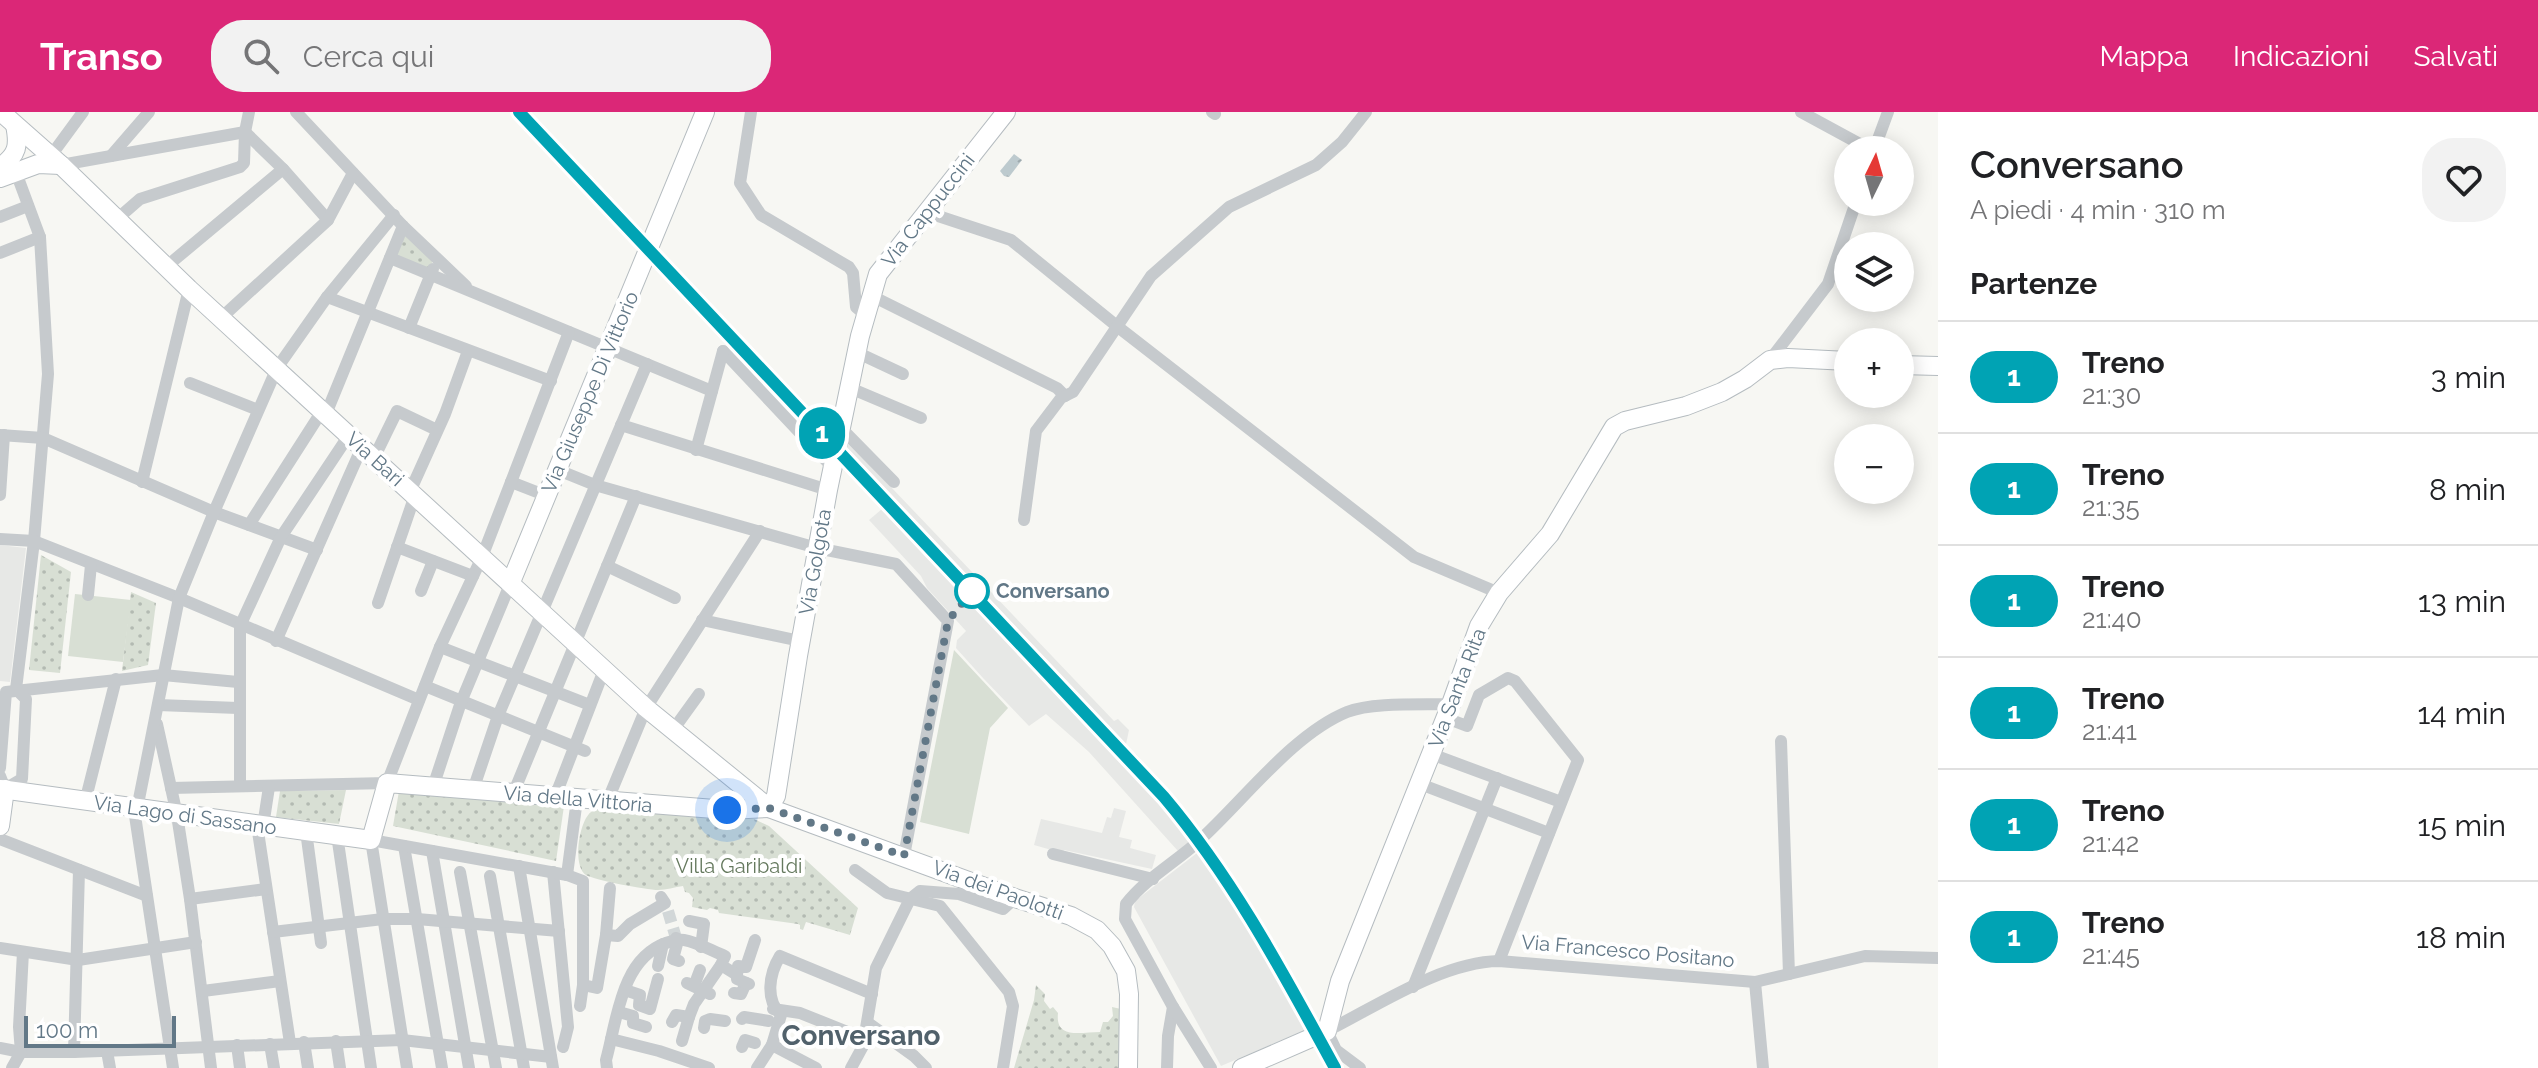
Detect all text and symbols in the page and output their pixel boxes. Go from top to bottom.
search box [211,20,771,92]
text: Transo [40,34,163,79]
icon: search [239,34,283,78]
text: Cerca qui [303,39,434,74]
text: Mappa [2100,40,2189,73]
text: Indicazioni [2233,40,2369,73]
text: Salvati [2413,40,2498,73]
north arrow [1834,136,1914,216]
map controls [1834,136,1914,504]
button: heart [2422,138,2506,222]
text: Conversano [1970,142,2184,187]
street label: Via Cappuccini [876,148,980,272]
text: A piedi · 4 min · 310 m [1970,195,2226,225]
button: layers [1834,232,1914,312]
text: Partenze [1970,266,2097,301]
street label: Via Giuseppe Di Vittorio [537,287,643,496]
button: + [1834,328,1914,408]
text: Treno [2082,345,2165,380]
text: 1 [2007,360,2021,393]
text: 3 min [2431,360,2506,395]
text: 21:30 [2082,380,2141,410]
line badge: 1 [796,407,848,459]
text: 1 [815,416,829,449]
button: − [1834,424,1914,504]
street label: Via Bari [341,427,409,491]
text: Treno [2082,457,2165,492]
text: 1 [2007,472,2021,505]
text: 8 min [2429,472,2506,507]
text: 21:35 [2082,492,2140,522]
street label: Via Golgota [794,507,836,617]
text: Treno [2082,569,2165,604]
marker: Conversano [955,574,989,608]
place label: Conversano [996,579,1110,603]
text: 1 [2007,584,2021,617]
text: 13 min [2418,584,2506,619]
text: 21:40 [2082,604,2142,634]
street label: Via Santa Rita [1423,625,1491,751]
text: Treno [2082,681,2165,716]
text: 1 [2007,696,2021,729]
text: 14 min [2418,696,2506,731]
text: 21:41 [2082,716,2137,746]
street label: Via della Vittoria [502,781,654,817]
street label: Via Lago di Sassano [92,790,278,840]
your location [707,790,747,830]
text: Treno [2082,793,2165,828]
text: 1 [2007,808,2021,841]
text: 15 min [2418,808,2506,843]
text: 21:42 [2082,828,2139,858]
park label: Villa Garibaldi [676,854,802,878]
street label: Via dei Paolotti [929,855,1067,925]
text: Treno [2082,905,2165,940]
text: 1 [2007,920,2021,953]
text: 18 min [2416,920,2506,955]
street label: Via Francesco Positano [1520,930,1736,972]
text: 21:45 [2082,940,2140,970]
scale bar [24,1012,176,1048]
text: 100 m [36,1017,98,1043]
district label: Conversano [781,1019,941,1052]

